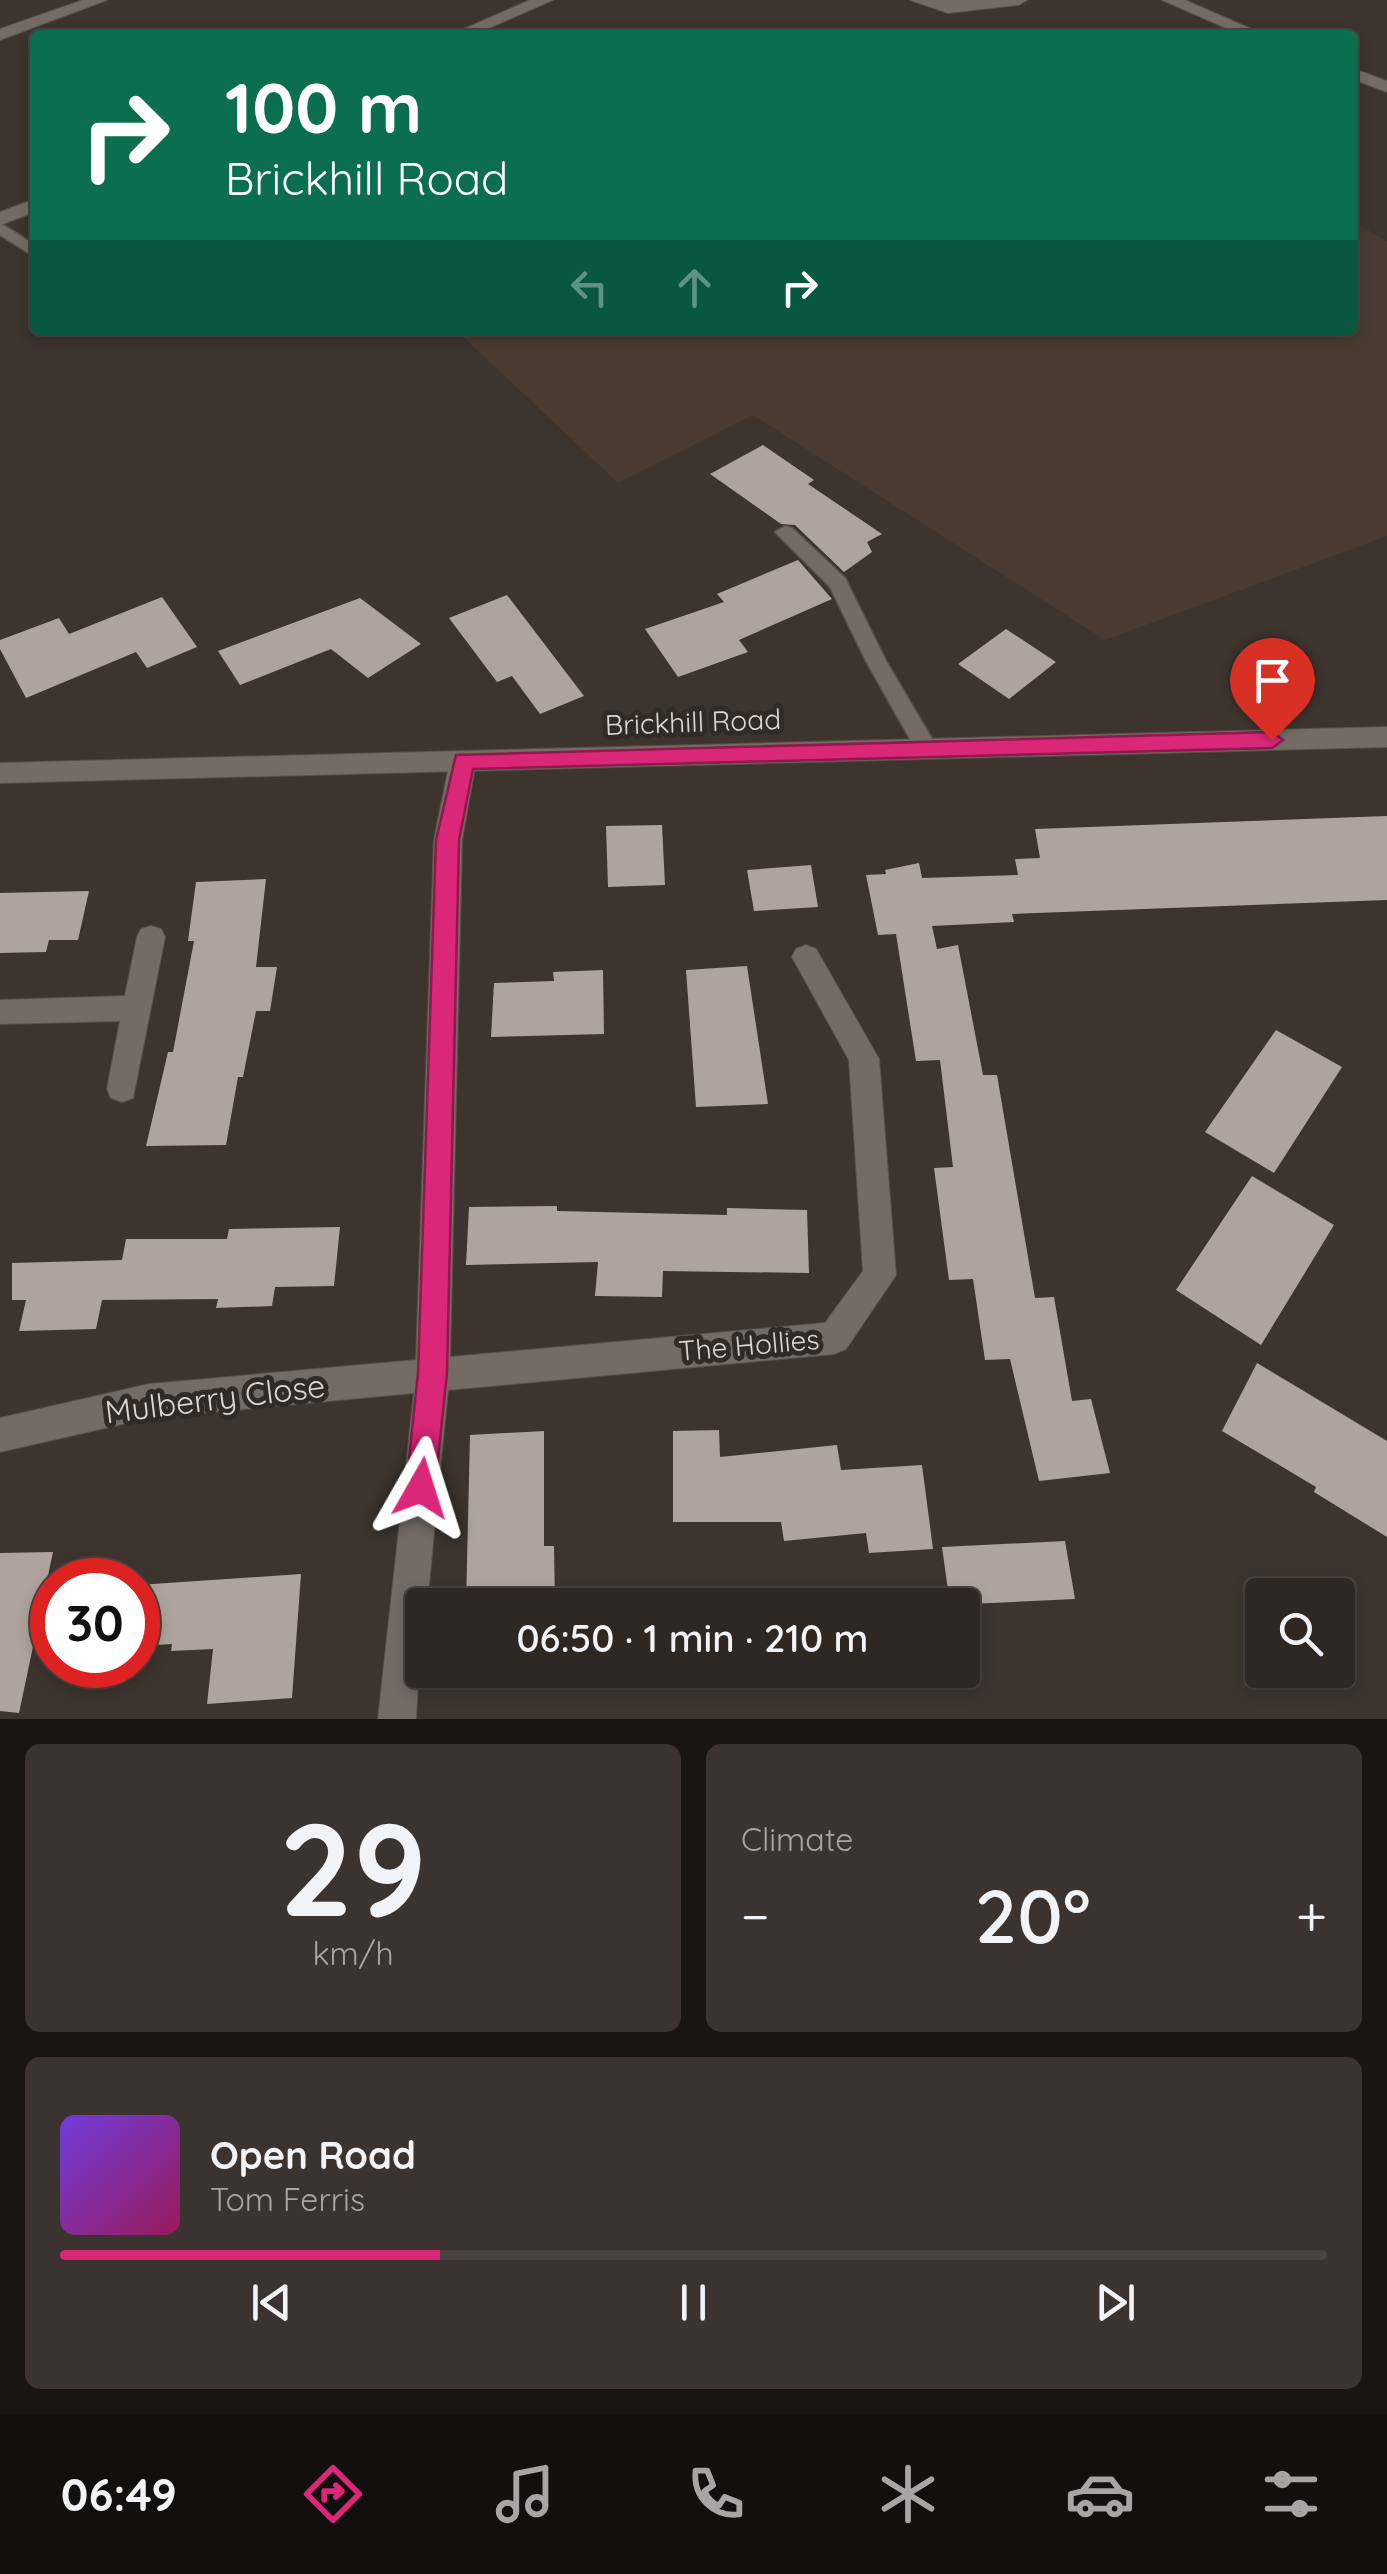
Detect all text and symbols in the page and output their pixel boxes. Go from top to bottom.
text: 100 m [225,63,422,151]
icon: right [60,70,190,200]
text: Brickhill Road [225,150,508,206]
icon: left [562,260,617,315]
icon: ahead [667,260,722,315]
icon: right [772,260,827,315]
pin [1230,638,1315,741]
icon: arrive [1245,653,1300,708]
street label: Brickhill Road [604,701,782,742]
street label: The Hollies [677,1321,821,1368]
street label: Mulberry Close [103,1365,327,1431]
position arrow [369,1436,473,1540]
speed limit sign: 30 [30,1558,160,1688]
map controls [1245,1578,1355,1688]
button: search [1245,1578,1355,1688]
text: 06:50 · 1 min · 210 m [517,1614,869,1662]
text: 29 [279,1786,427,1949]
text: Climate [741,1819,853,1859]
text: 20° [975,1868,1091,1962]
text: − [741,1881,770,1950]
text: + [1296,1881,1327,1950]
text: km/h [312,1933,394,1973]
text: Open Road [210,2131,416,2179]
text: Tom Ferris [210,2179,365,2219]
icon: previous [244,2275,299,2330]
icon: pause [666,2275,721,2330]
icon: next [1088,2275,1143,2330]
icon: directions [298,2459,368,2529]
icon: music [490,2459,560,2529]
icon: phone [681,2459,751,2529]
icon: climate [873,2459,943,2529]
icon: car [1065,2459,1135,2529]
icon: filters [1256,2459,1326,2529]
text: 06:49 [61,2466,177,2522]

